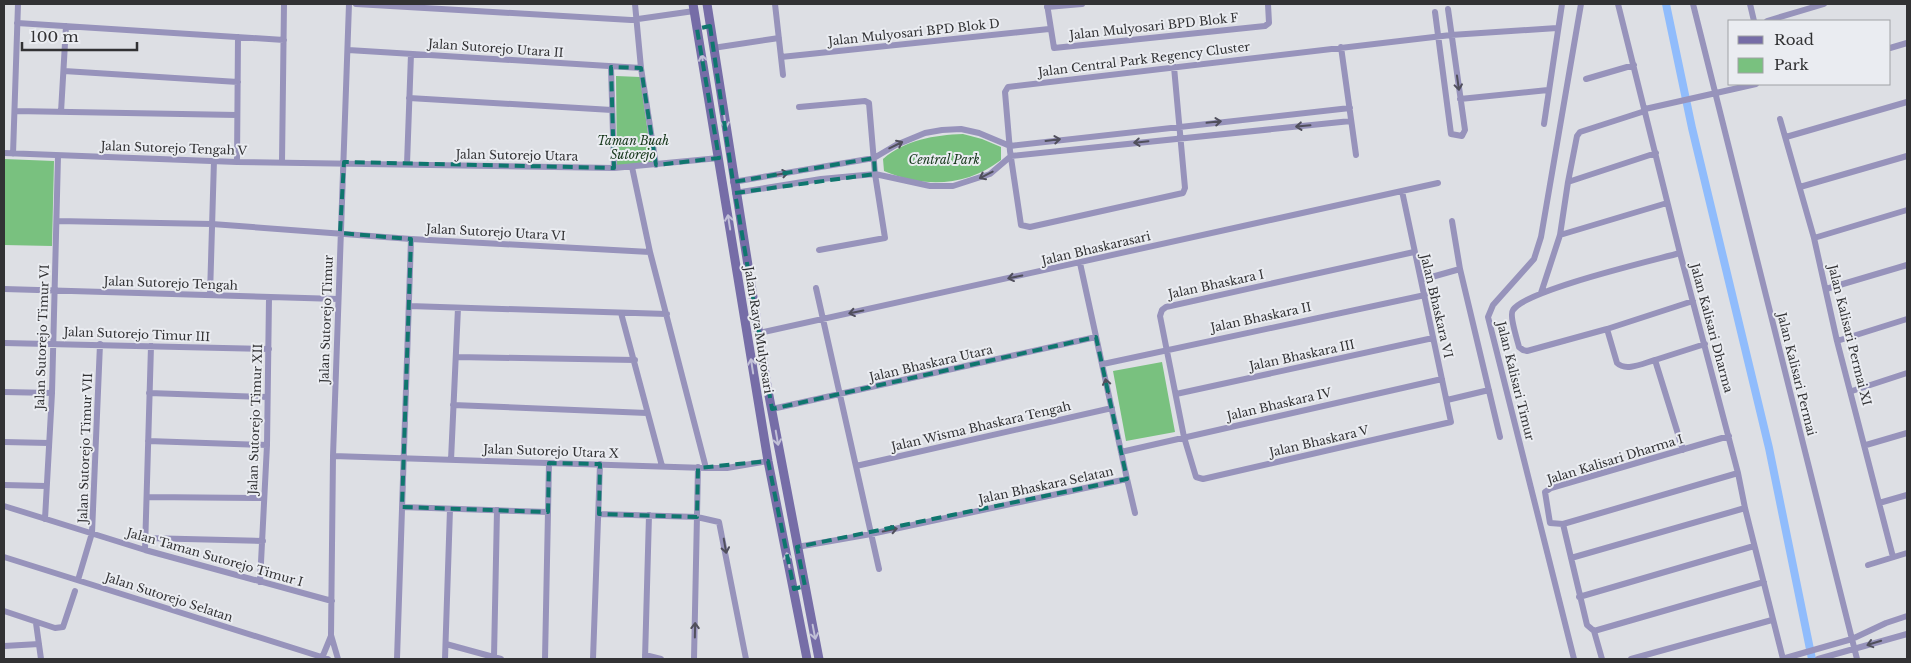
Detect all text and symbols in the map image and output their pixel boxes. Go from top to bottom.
street label: Jalan Mulyosari BPD Blok F [1067,10,1239,43]
street label: Jalan Mulyosari BPD Blok D [826,16,1000,49]
scale bar [22,20,138,52]
legend [1728,20,1891,85]
text: 100 m [30,27,79,46]
text: Road [1774,30,1814,49]
street label: Jalan Sutorejo Utara II [426,36,564,60]
street label: Jalan Central Park Regency Cluster [1035,39,1251,80]
one-way arrow [697,54,707,70]
text: Park [1774,55,1810,74]
one-way arrow [1453,75,1463,91]
one-way arrow [720,113,730,129]
one-way arrow [1206,117,1222,127]
one-way arrow [1295,121,1311,130]
park label: Taman Buah Sutorejo [597,133,669,162]
one-way arrow [1044,135,1060,145]
one-way arrow [1134,137,1150,147]
street label: Jalan Sutorejo Tengah V [99,138,248,158]
one-way arrow [888,140,903,150]
street label: Jalan Sutorejo Utara [454,146,579,164]
park label: Central Park [908,152,980,167]
one-way arrow [773,168,789,178]
one-way arrow [979,171,994,180]
one-way arrow [724,215,734,231]
street label: Jalan Sutorejo Utara VI [424,221,566,243]
street label: Jalan Bhaskarasari [1038,228,1152,268]
street label: Jalan Bhaskara VI [1417,251,1456,360]
street label: Jalan Sutorejo Timur [316,254,336,385]
street label: Jalan Kalisari Dharma [1687,260,1737,395]
street label: Jalan Kalisari Permai XI [1825,261,1875,407]
street label: Jalan Raya Mulyosari [741,263,776,395]
street label: Jalan Sutorejo Timur VI [32,264,52,412]
street label: Jalan Bhaskara I [1165,267,1265,302]
street label: Jalan Sutorejo Tengah [102,273,238,293]
one-way arrow [1008,273,1024,282]
street label: Jalan Bhaskara II [1207,299,1313,335]
one-way arrow [849,308,865,317]
street label: Jalan Kalisari Permai [1774,309,1820,437]
street label: Jalan Kalisari Timur [1493,318,1538,442]
street label: Jalan Sutorejo Timur III [62,324,210,344]
street label: Jalan Bhaskara III [1246,336,1356,374]
street label: Jalan Bhaskara Utara [866,341,994,385]
street label: Jalan Sutorejo Timur XII [245,343,265,497]
one-way arrow [747,358,757,374]
street label: Jalan Sutorejo Timur VII [75,373,95,525]
one-way arrow [1102,378,1112,394]
street label: Jalan Bhaskara IV [1223,385,1333,424]
street label: Jalan Wisma Bhaskara Tengah [888,398,1072,454]
street label: Jalan Bhaskara V [1266,422,1371,460]
one-way arrow [772,430,782,446]
street label: Jalan Kalisari Dharma I [1543,431,1685,487]
street label: Jalan Sutorejo Utara X [481,441,619,461]
street label: Jalan Bhaskara Selatan [975,463,1115,507]
street label: Jalan Taman Sutorejo Timur I [123,524,305,589]
one-way arrow [882,524,898,534]
one-way arrow [720,538,730,554]
one-way arrow [783,552,793,568]
street label: Jalan Sutorejo Selatan [101,569,235,625]
one-way arrow [690,623,699,639]
one-way arrow [809,624,819,640]
one-way arrow [1867,639,1883,649]

